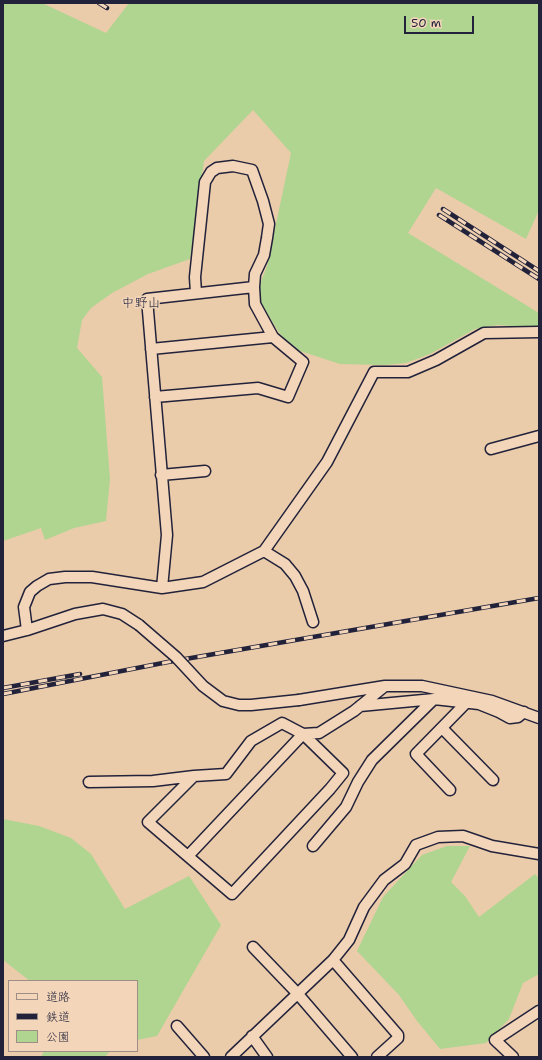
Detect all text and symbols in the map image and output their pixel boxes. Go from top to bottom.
scale bar [406,8,476,34]
text: 50 m [411,15,441,31]
district label: 中野山 [122,296,160,312]
legend [8,980,138,1052]
text: 道路 [46,989,70,1005]
text: 鉄道 [46,1009,70,1025]
text: 公園 [46,1029,70,1045]

